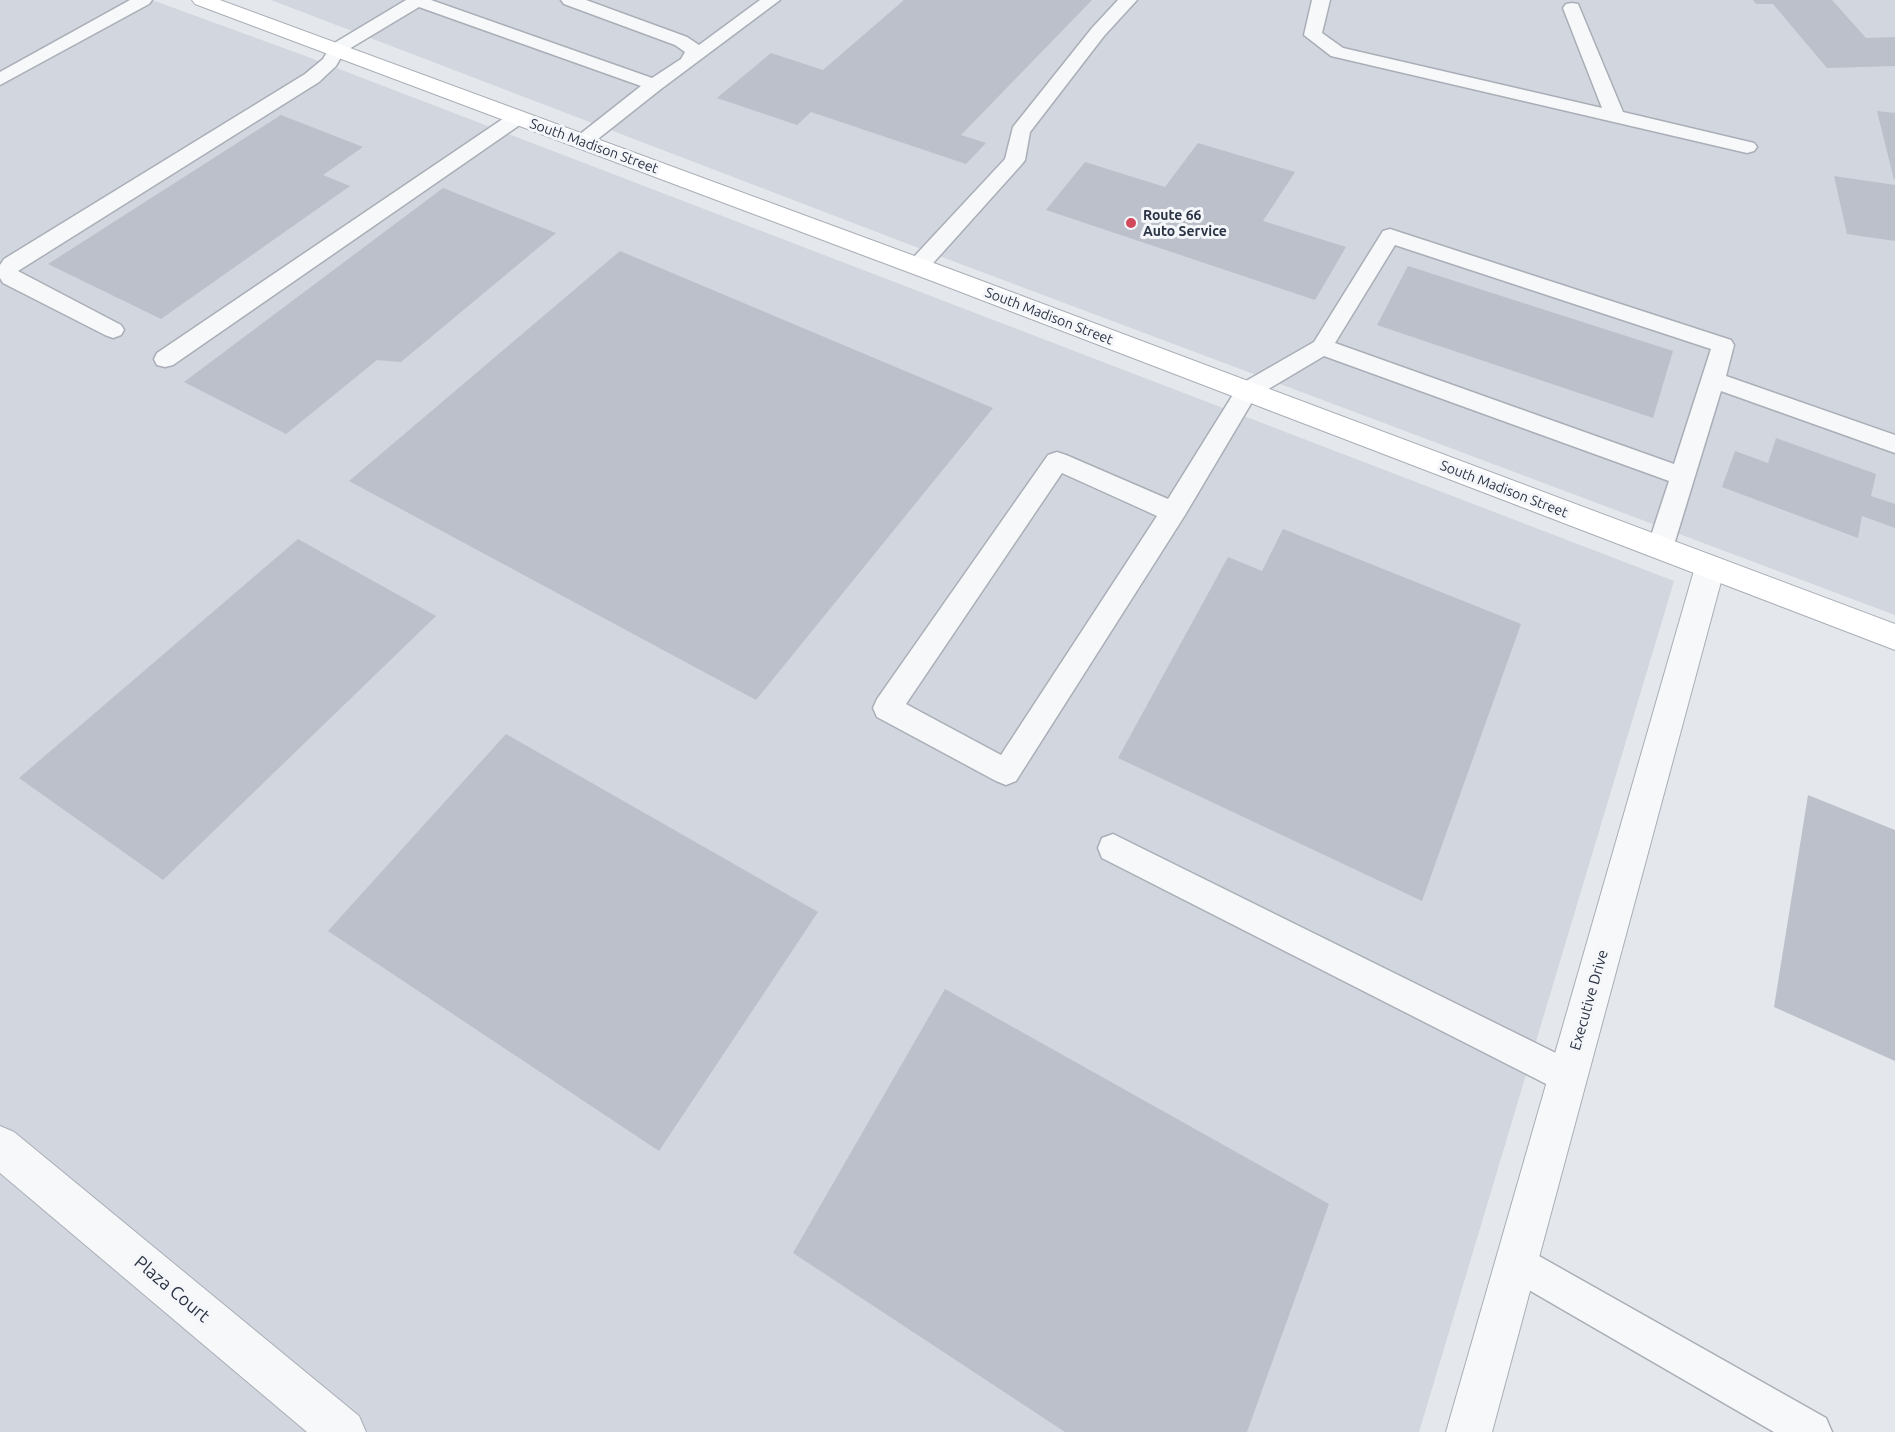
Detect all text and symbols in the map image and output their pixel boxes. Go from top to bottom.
street label: South Madison Street [527,115,661,177]
place label: Route 66 Auto Service [1143,207,1227,240]
marker: Route 66 Auto Service [1124,216,1138,230]
street label: South Madison Street [983,284,1115,348]
street label: South Madison Street [1438,457,1570,521]
street label: Executive Drive [1566,948,1612,1052]
street label: Plaza Court [130,1251,214,1327]

